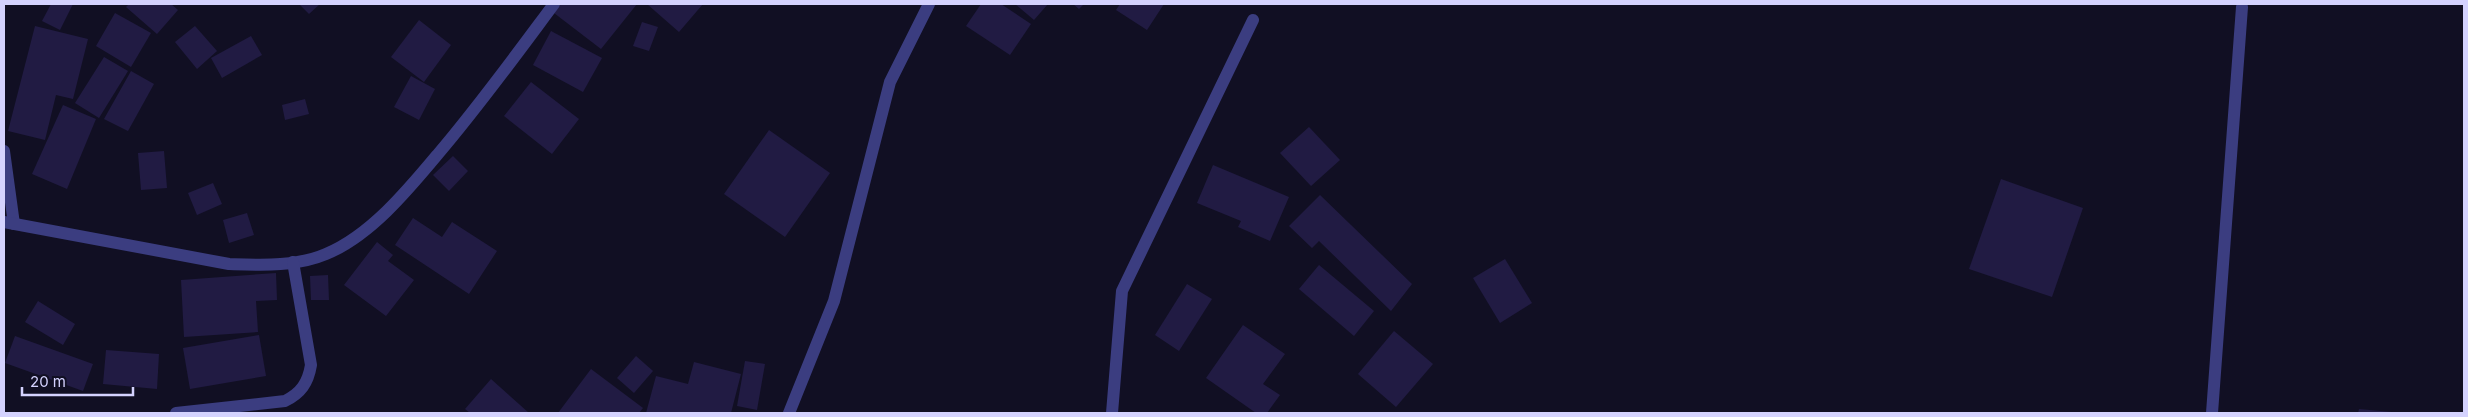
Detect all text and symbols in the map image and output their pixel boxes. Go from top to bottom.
scale bar [22,364,134,396]
text: 20 m [30,372,66,391]

